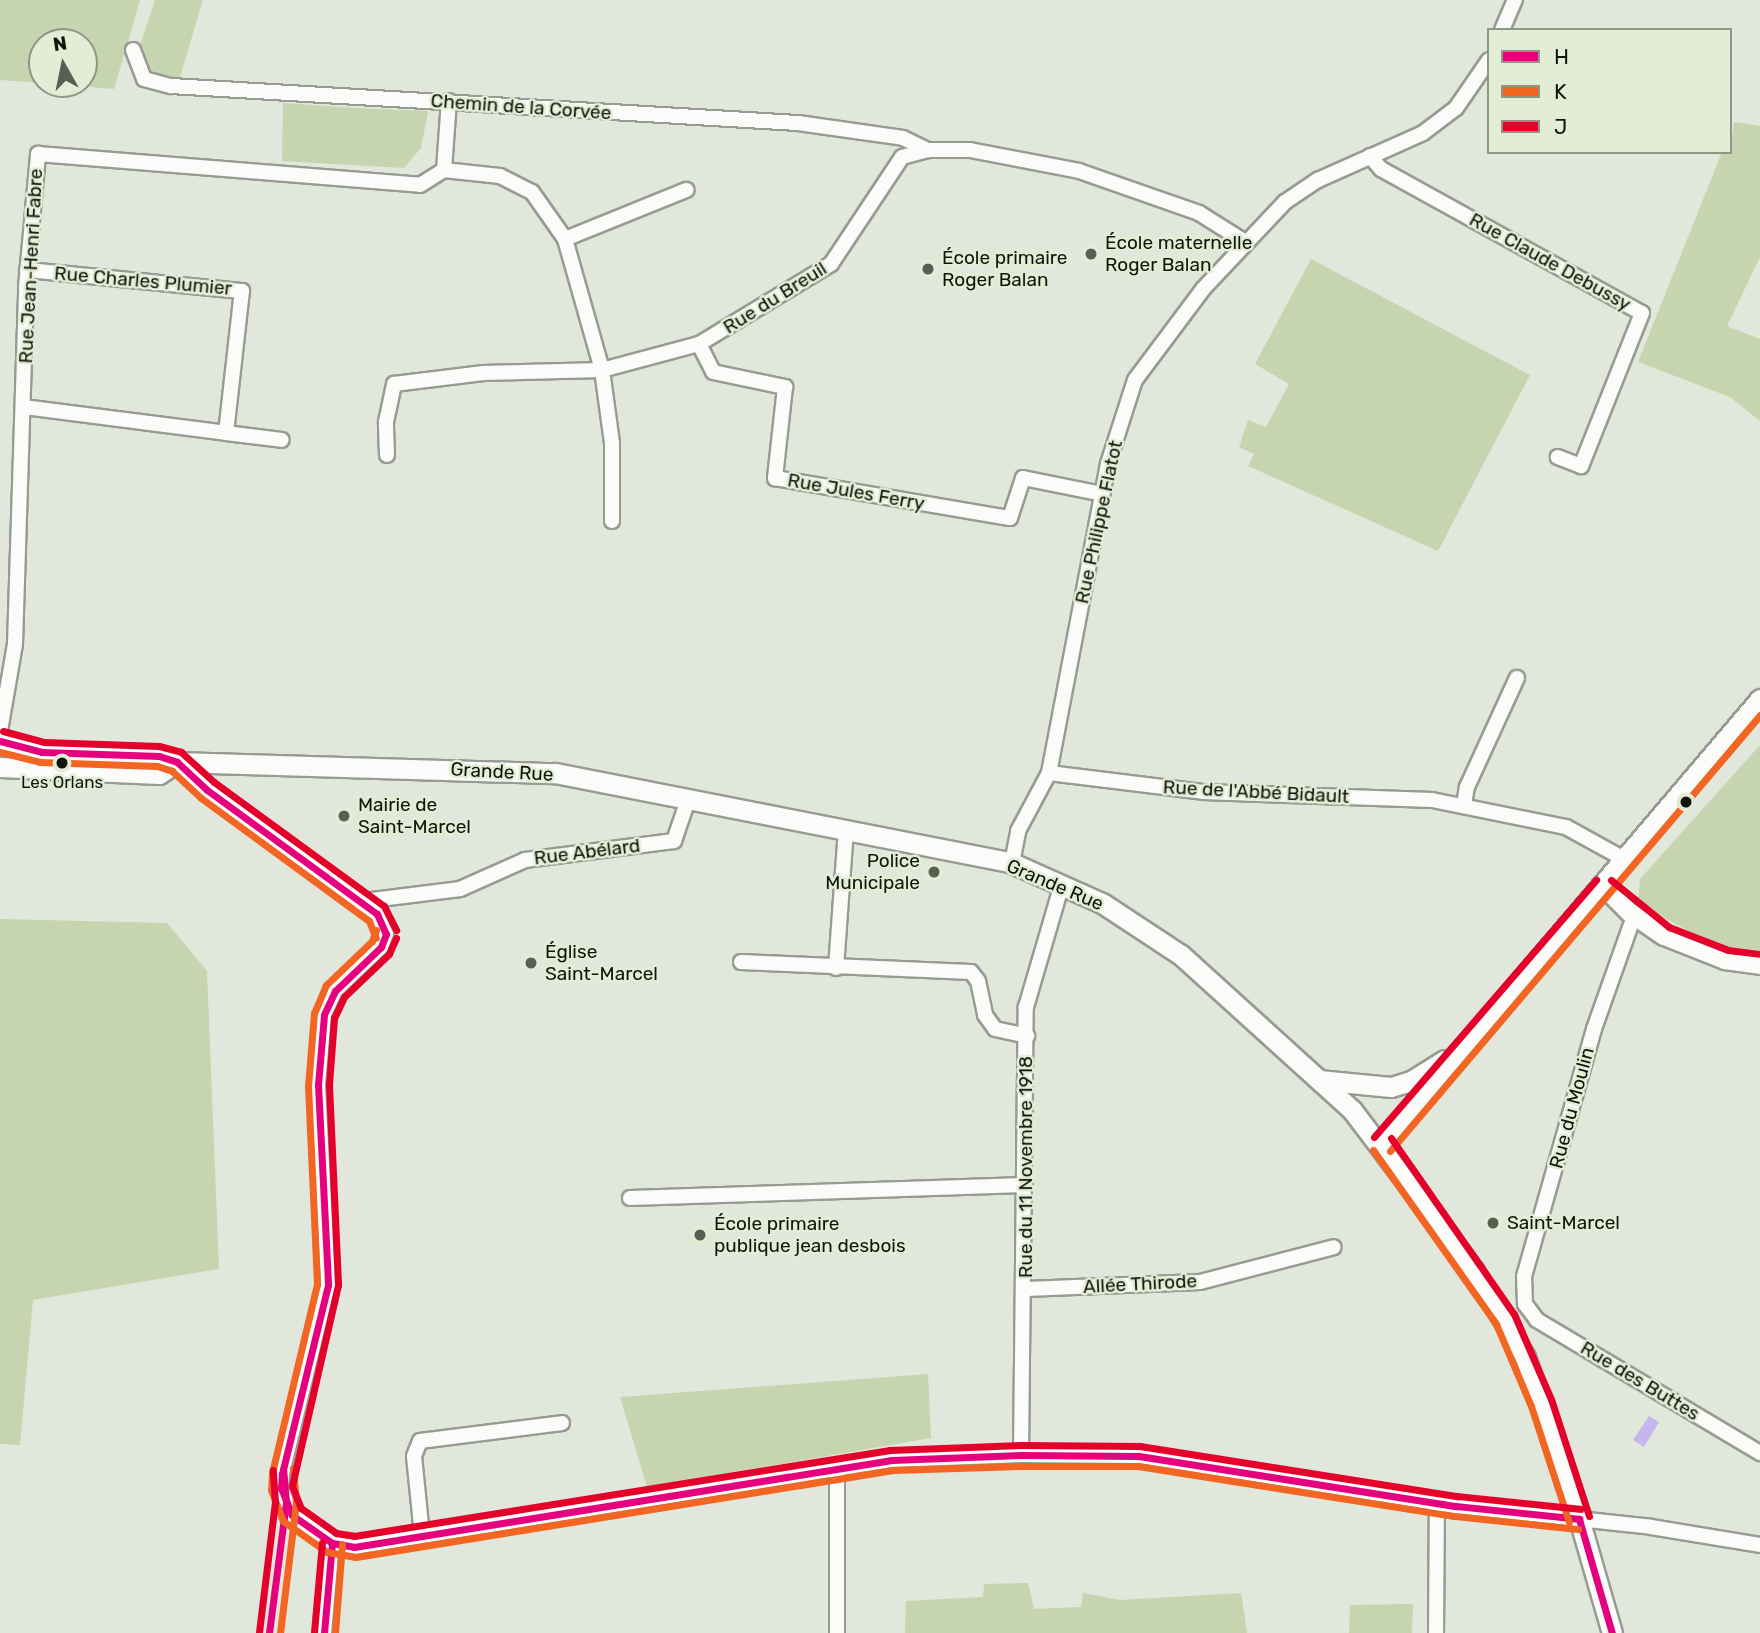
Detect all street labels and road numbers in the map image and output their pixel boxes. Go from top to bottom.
street label: Chemin de la Corvée [430,89,612,125]
street label: Rue Jean-Henri Fabre [15,168,47,364]
street label: Rue Claude Debussy [1465,208,1635,316]
street label: Rue du Breuil [719,257,831,339]
street label: Rue Charles Plumier [53,262,233,300]
street label: Rue Philippe Flatot [1071,438,1127,606]
street label: Rue Jules Ferry [786,469,926,515]
street label: Grande Rue [450,758,554,786]
street label: Rue de l'Abbé Bidault [1162,776,1350,808]
street label: Rue Abélard [532,834,642,870]
street label: Grande Rue [1003,854,1107,916]
street label: Rue du Moulin [1545,1045,1599,1171]
street label: Rue du 11 Novembre 1918 [1015,1056,1037,1278]
street label: Allée Thirode [1082,1270,1198,1298]
street label: Rue des Buttes [1576,1337,1704,1425]

